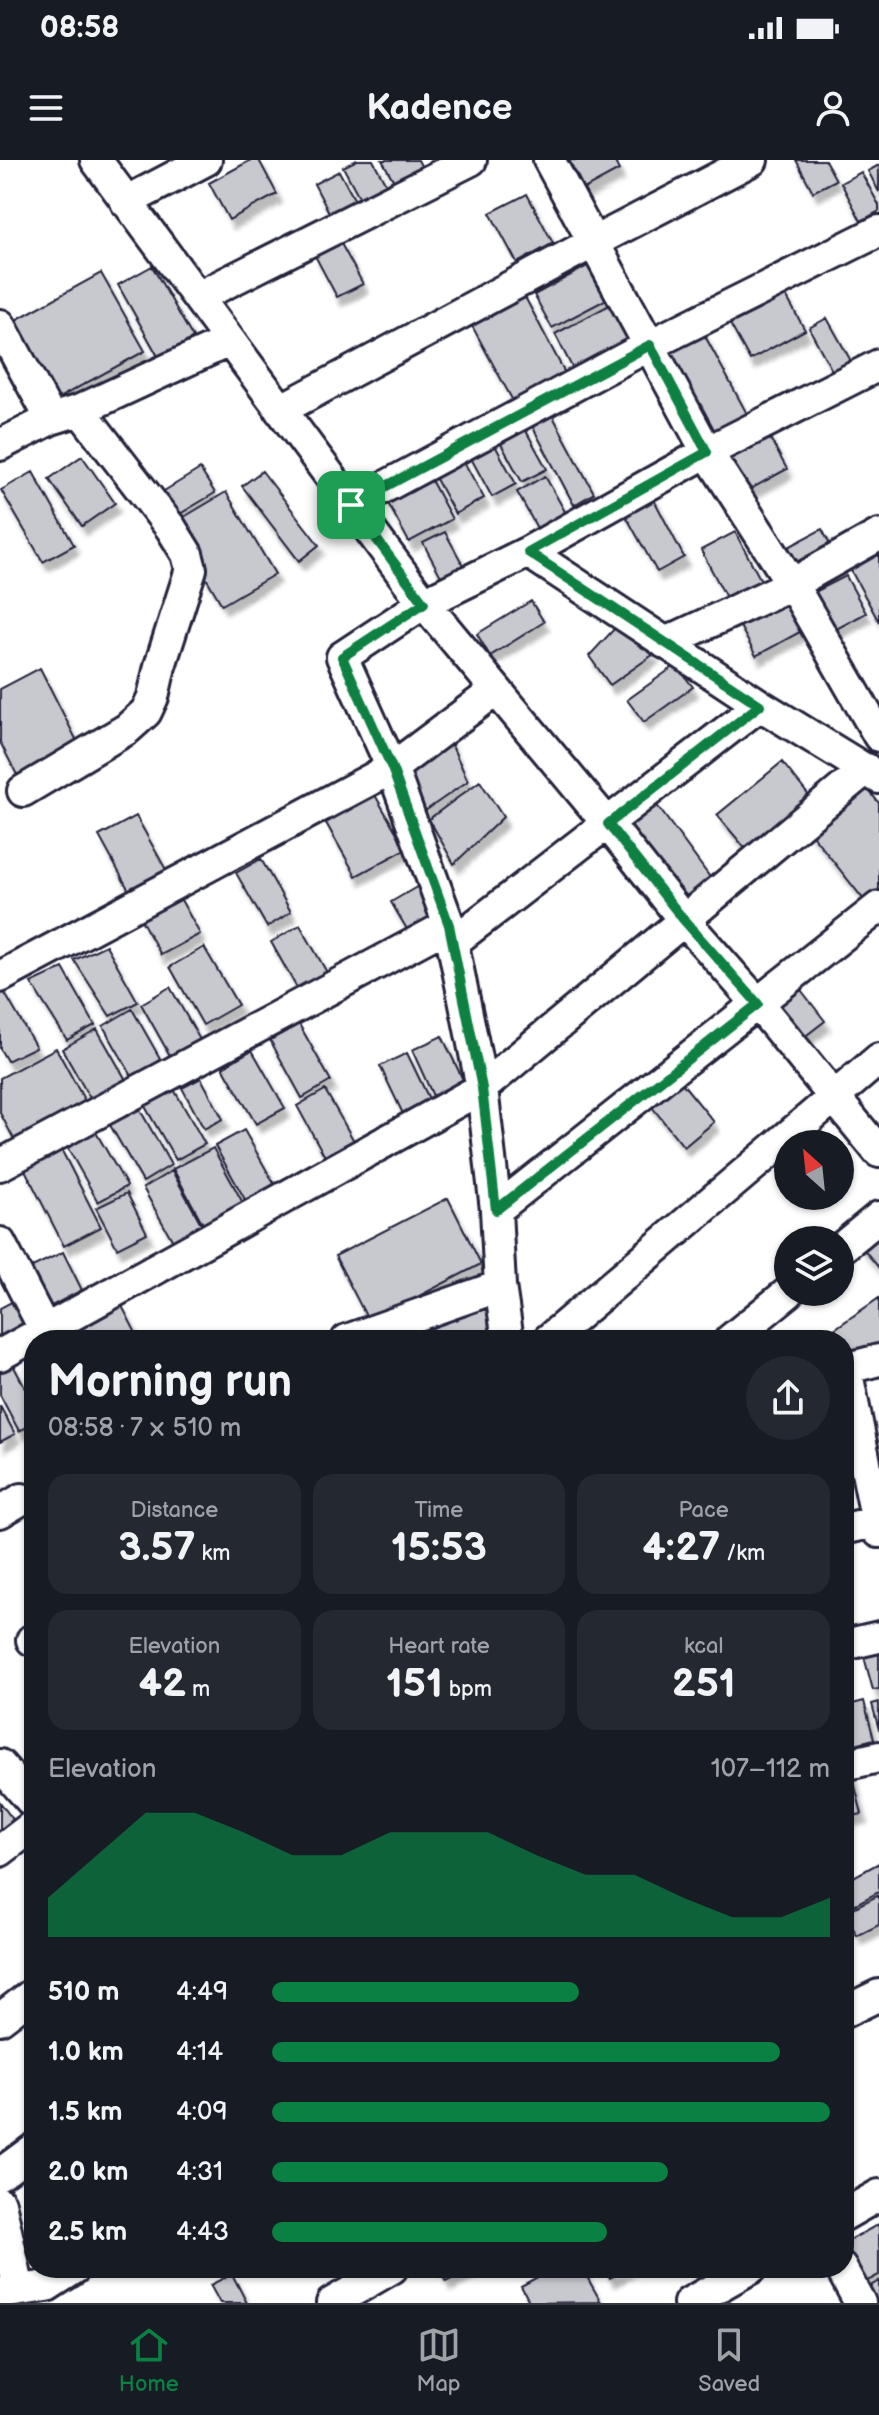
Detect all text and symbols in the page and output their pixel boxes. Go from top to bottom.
text: 08:58 [40,10,119,46]
icon: menu [24,86,68,130]
icon: person [811,86,855,130]
text: Kadence [367,87,512,130]
pin [317,471,385,539]
icon: arrive [329,483,373,527]
north arrow [774,1130,854,1210]
map controls [774,1130,854,1306]
button: layers [774,1226,854,1306]
text: Morning run [48,1356,292,1409]
button: share [746,1356,830,1440]
text: 08:58 · 7 × 510 m [48,1413,241,1444]
text: Distance [130,1497,218,1524]
text: Time [415,1497,463,1524]
text: Pace [679,1497,729,1524]
text: 3.57 [118,1524,196,1572]
text: 15:53 [391,1524,487,1572]
text: 4:27 [642,1524,720,1572]
text: km [196,1540,230,1567]
text: /km [720,1540,765,1567]
text: Elevation [128,1633,220,1660]
text: Heart rate [388,1633,490,1660]
text: kcal [684,1633,723,1660]
text: 42 [138,1660,186,1708]
text: 151 [386,1660,443,1708]
text: 251 [672,1660,736,1708]
text: m [186,1676,210,1703]
text: bpm [443,1676,492,1703]
text: Elevation [48,1754,156,1785]
text: 107–112 m [711,1754,830,1785]
text: 510 m [48,1977,119,2008]
text: 4:49 [176,1977,228,2008]
text: 1.0 km [48,2037,124,2068]
text: 4:14 [176,2037,223,2068]
text: 1.5 km [48,2097,123,2128]
text: 4:09 [176,2097,227,2128]
text: 2.0 km [48,2157,128,2188]
text: 4:31 [176,2157,223,2188]
text: 2.5 km [48,2217,127,2248]
text: 4:43 [176,2217,229,2248]
tab: Home [119,2323,179,2398]
tab: Map [416,2323,461,2398]
tab: Saved [698,2323,760,2398]

